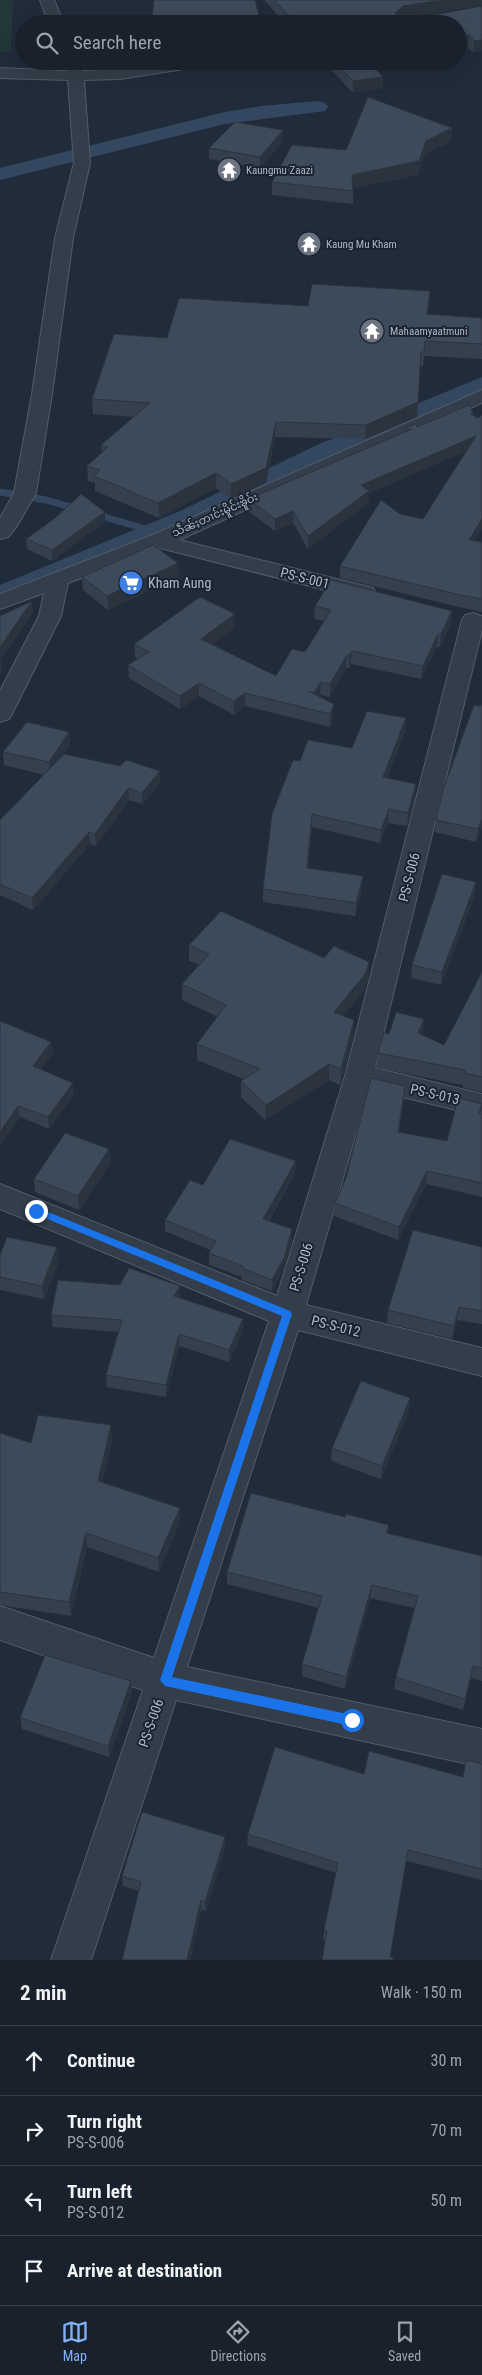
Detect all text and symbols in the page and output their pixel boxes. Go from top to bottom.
search box [15,15,467,70]
icon: search [33,29,61,57]
text: Search here [73,31,161,54]
temple icon: Kaungmu Zaazi [216,157,242,183]
place label: Kaungmu Zaazi [246,164,313,177]
temple icon: Kaung Mu Kham [296,231,322,257]
place label: Kaung Mu Kham [326,238,397,251]
temple icon: Mahaamyaatmuni [359,318,385,344]
place label: Mahaamyaatmuni [390,325,467,338]
street label: သဵၼ်ႈတၢင်းမိူင်းၶိူဝ်း [170,489,261,542]
street label: PS-S-001 [279,564,331,592]
supermarket icon: Kham Aung [118,570,144,596]
place label: Kham Aung [148,575,211,591]
street label: PS-S-006 [395,851,423,903]
street label: PS-S-013 [409,1081,461,1107]
route end [25,1200,48,1223]
street label: PS-S-006 [286,1241,316,1293]
street label: PS-S-012 [310,1312,362,1340]
street label: PS-S-006 [135,1697,167,1749]
route start [341,1709,364,1732]
text: 2 min [20,1981,67,2005]
text: Walk · 150 m [381,1983,462,2002]
icon: ahead [20,2047,48,2075]
text: Continue [67,2049,135,2072]
text: 30 m [430,2051,462,2070]
text: Turn right [67,2110,142,2133]
icon: right [20,2117,48,2145]
text: 70 m [430,2121,462,2140]
text: PS-S-006 [67,2133,124,2152]
text: Turn left [67,2180,132,2203]
icon: left [20,2187,48,2215]
text: 50 m [430,2191,462,2210]
text: PS-S-012 [67,2203,124,2222]
icon: arrive [20,2257,48,2285]
text: Arrive at destination [67,2259,222,2282]
tab: Map [61,2318,89,2364]
tab: Directions [210,2318,266,2364]
tab: Saved [388,2318,421,2364]

